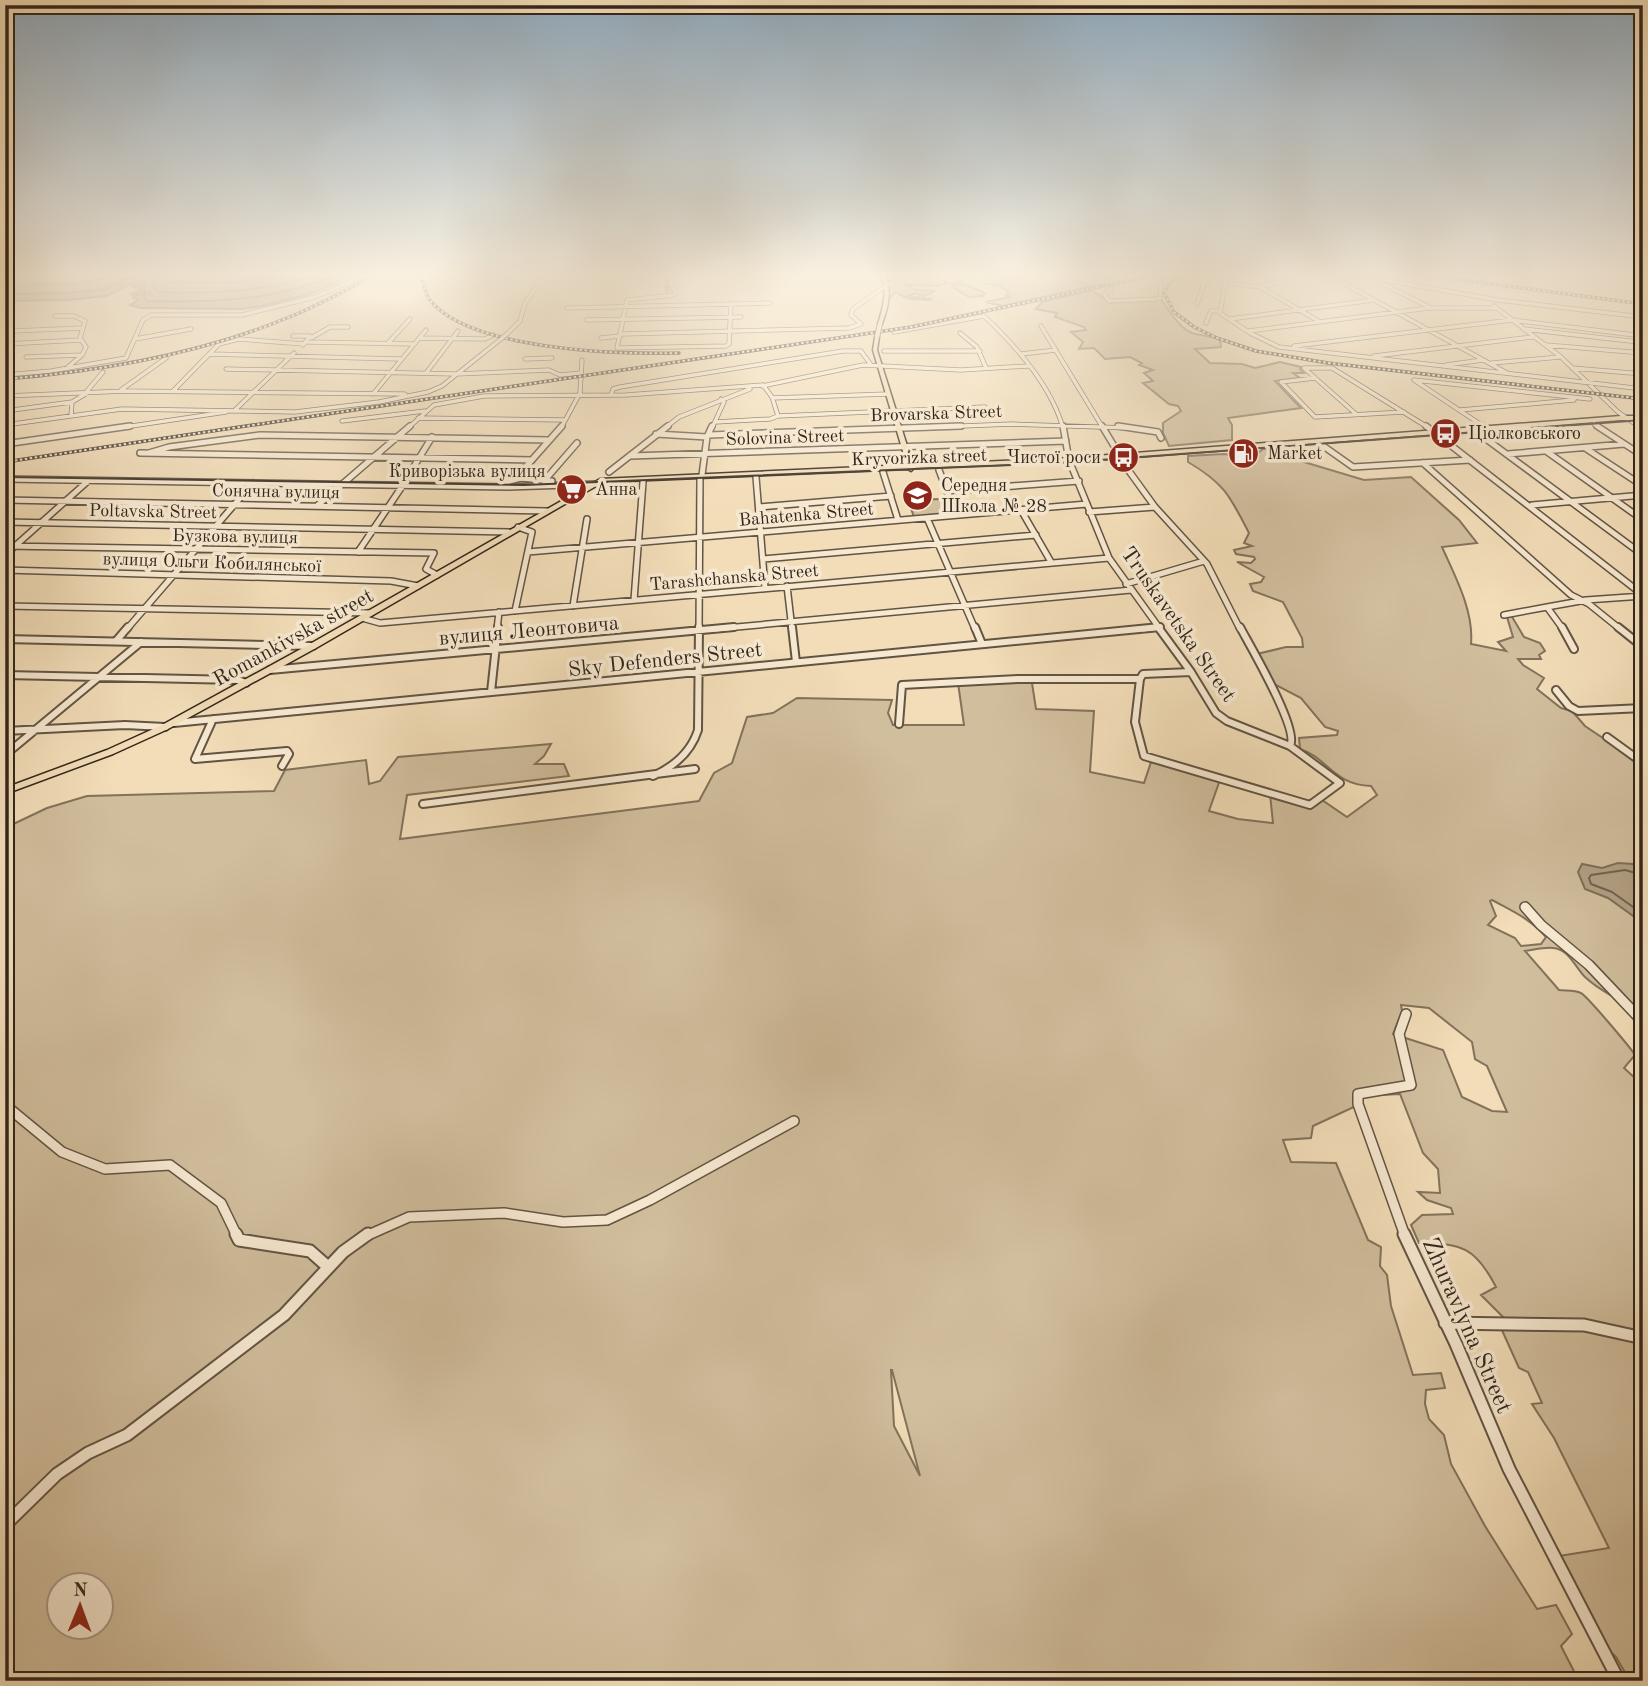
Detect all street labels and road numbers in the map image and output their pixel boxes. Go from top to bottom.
street label: Brovarska Street [870,403,1002,425]
street label: Solovina Street [725,427,845,449]
street label: Kryvorizka street [851,447,987,469]
street label: Криворізька вулиця [388,463,546,481]
street label: Сонячна вулиця [212,482,340,502]
street label: Bahatenka Street [738,500,874,530]
street label: Poltavska Street [89,502,217,522]
street label: Бузкова вулиця [172,527,298,547]
street label: Truskavetska Street [1117,544,1239,706]
street label: вулиця Ольги Кобилянської [102,550,321,576]
street label: Tarashchanska Street [649,562,819,594]
street label: Romankivska street [210,586,377,691]
street label: вулиця Леонтовича [438,613,620,650]
street label: Sky Defenders Street [567,640,763,681]
street label: Zhuravlyna Street [1417,1234,1516,1417]

